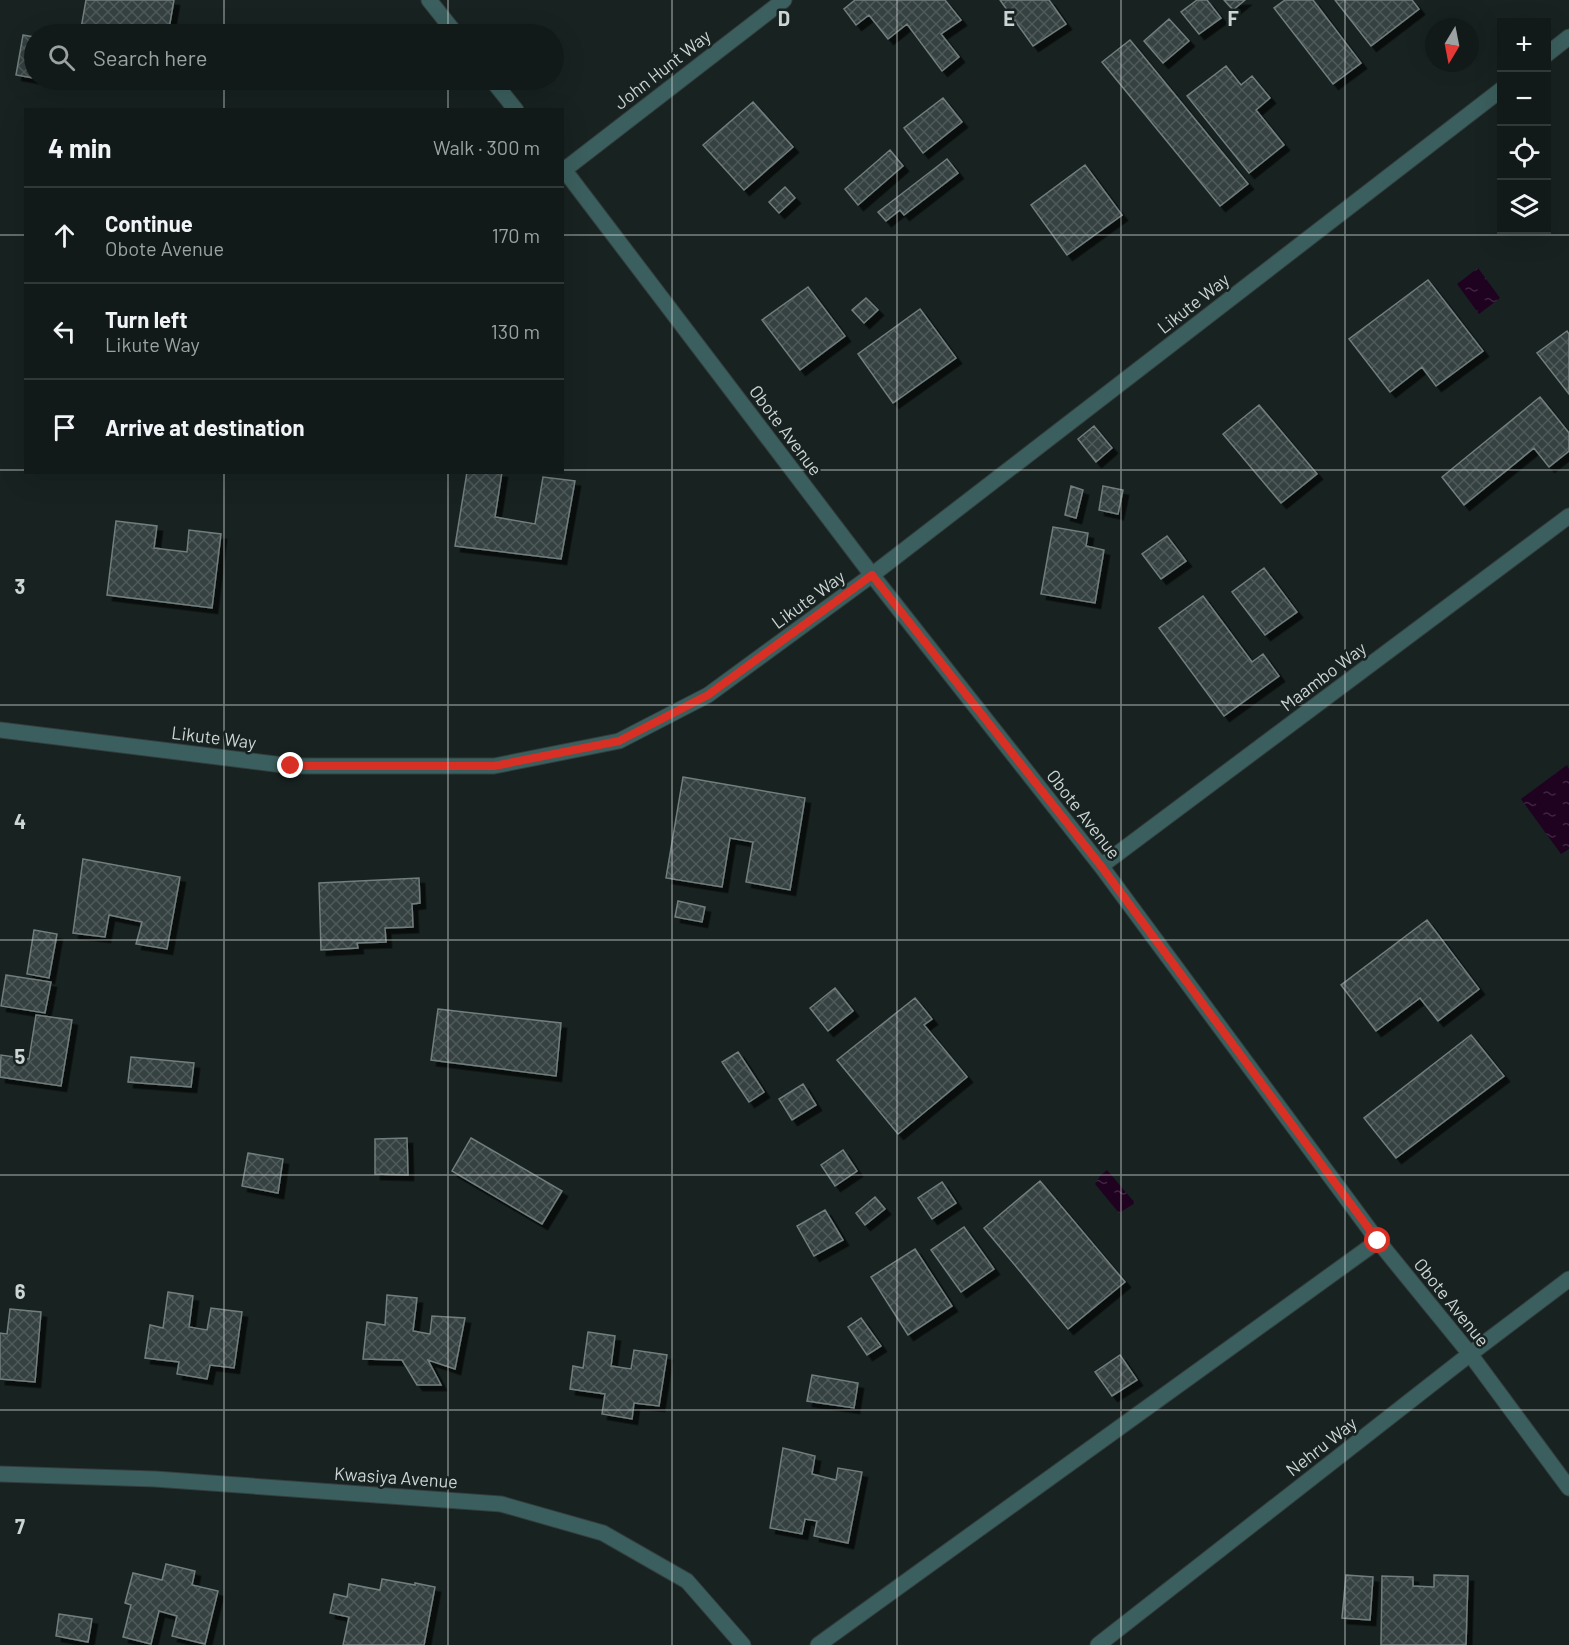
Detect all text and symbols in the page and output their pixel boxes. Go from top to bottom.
text: D [778,6,790,30]
text: E [1003,6,1015,30]
text: F [1227,6,1239,30]
north arrow [1425,18,1479,72]
map controls [1497,18,1551,234]
button: + [1497,18,1551,72]
search box [24,24,564,90]
street label: John Hunt Way [609,24,715,114]
icon: search [45,41,78,74]
text: Search here [93,44,207,70]
button: − [1497,72,1551,126]
button: locate [1497,126,1551,180]
text: 4 min [48,132,112,163]
text: Walk · 300 m [433,135,540,159]
button: layers [1497,180,1551,234]
text: Continue [105,210,193,236]
icon: ahead [48,219,81,252]
text: 170 m [492,223,540,247]
text: Obote Avenue [105,236,224,260]
street label: Likute Way [1153,268,1233,338]
text: Turn left [105,306,188,332]
icon: left [48,315,81,348]
text: 130 m [491,319,540,343]
text: Likute Way [105,332,200,356]
street label: Obote Avenue [745,381,827,479]
icon: arrive [48,411,81,444]
text: Arrive at destination [105,414,304,440]
street label: Likute Way [767,565,849,633]
text: 3 [15,574,25,598]
street label: Maambo Way [1276,637,1370,715]
street label: Likute Way [170,721,258,753]
route end [277,752,303,778]
street label: Obote Avenue [1042,765,1126,863]
text: 4 [14,809,26,833]
text: 5 [15,1044,26,1068]
route start [1364,1227,1390,1253]
street label: Obote Avenue [1410,1253,1494,1351]
text: 6 [15,1279,26,1303]
street label: Nehru Way [1281,1412,1361,1480]
street label: Kwasiya Avenue [333,1462,459,1492]
text: 7 [15,1514,25,1538]

